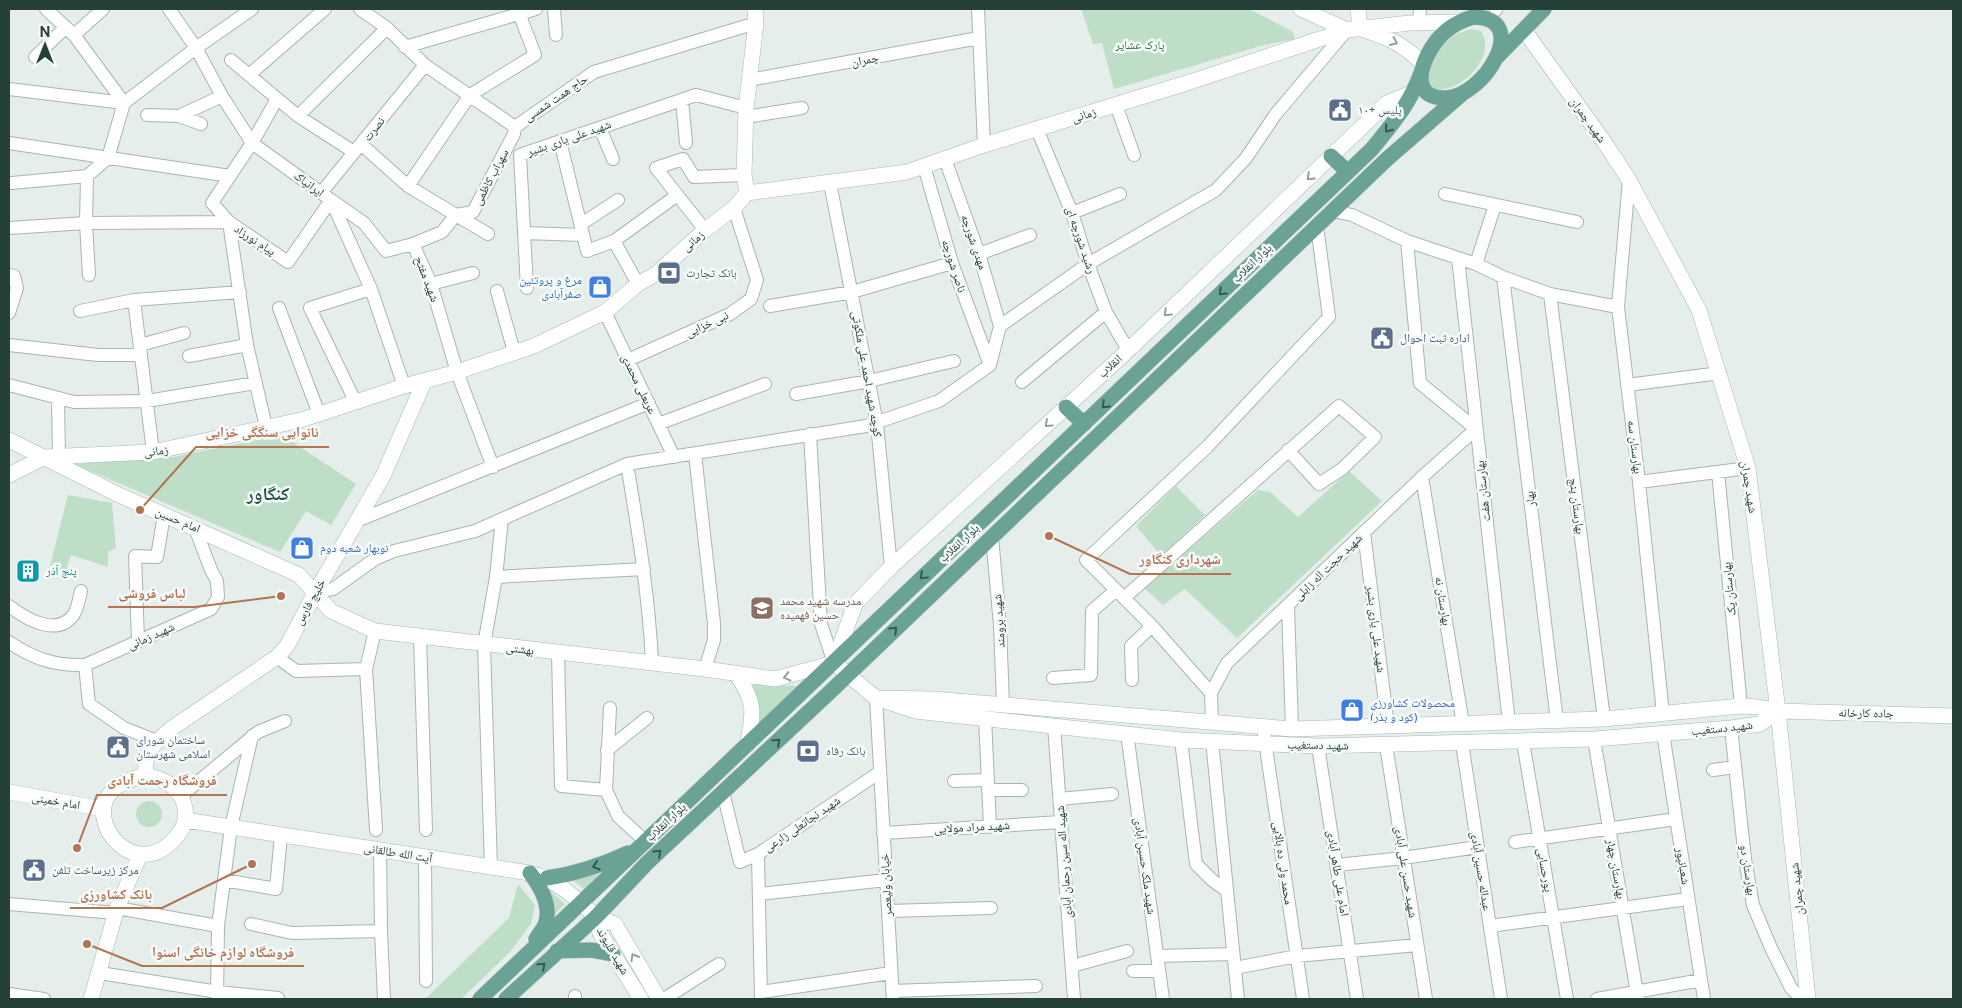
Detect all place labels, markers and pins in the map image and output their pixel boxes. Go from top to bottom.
public building icon: پلیس +۱۰ [1327,97,1353,123]
place label: پلیس +۱۰ [1358,103,1402,117]
bank icon: بانک تجارت [656,260,682,286]
place label: بانک تجارت [686,266,737,280]
place label: مرغ و پروتئین صفرآبادی [519,273,582,301]
shop icon: مرغ و پروتئین صفرآبادی [587,274,613,300]
public building icon: اداره ثبت احوال [1369,325,1395,351]
place label: اداره ثبت احوال [1400,331,1470,345]
callout: نانوایی سنگگی خزایی [196,418,329,447]
shop icon: نوبهار شعبه دوم [289,535,315,561]
place label: نوبهار شعبه دوم [320,541,389,556]
callout: شهرداری کنگاور [1130,545,1231,574]
building icon: پنج آذر [15,558,41,584]
place label: پنج آذر [45,564,77,578]
callout: لباس فروشی [108,578,195,607]
place label: مدرسه شهید محمد حسین فهمیده [780,594,862,622]
school or university icon: مدرسه شهید محمد حسین فهمیده [749,595,775,621]
place label: محصولات کشاورزی (کود و بذر) [1370,696,1455,724]
shop icon: محصولات کشاورزی (کود و بذر) [1339,697,1365,723]
place label: ساختمان شورای اسلامی شهرستان [136,733,210,761]
public building icon: ساختمان شورای اسلامی شهرستان [105,734,131,760]
bank icon: بانک رفاه [795,738,821,764]
place label: بانک رفاه [826,744,865,758]
callout: فروشگاه رحمت آبادی [97,766,227,795]
public building icon: مرکز زیرساخت تلفن [21,857,47,883]
place label: مرکز زیرساخت تلفن [52,863,139,877]
callout: بانک کشاورزی [70,879,162,908]
callout: فروشگاه لوازم خانگی اسنوا [142,937,304,966]

